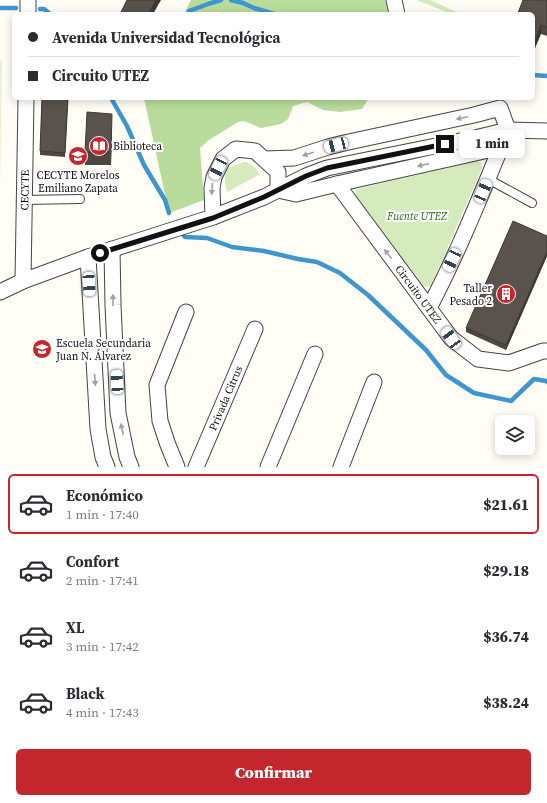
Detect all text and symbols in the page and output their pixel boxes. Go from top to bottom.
text: Avenida Universidad Tecnológica [52,27,281,48]
text: Circuito UTEZ [52,65,149,86]
one-way arrow [456,115,468,121]
callout: 1 min [459,130,525,158]
library icon: Biblioteca [88,135,110,157]
route end [436,135,454,153]
text: 1 min [475,135,509,152]
car [323,136,349,154]
place label: Biblioteca [113,139,162,154]
school or university icon: CECYTE Morelos Emiliano Zapata [67,145,89,167]
one-way arrow [302,151,314,157]
car [207,155,229,181]
one-way arrow [416,162,429,168]
place label: CECYTE Morelos Emiliano Zapata [37,168,120,196]
street label: CECYTE [17,169,33,210]
car [473,178,493,204]
one-way arrow [209,182,216,195]
park label: Fuente UTEZ [386,209,448,224]
route start [91,244,109,262]
car [441,247,463,273]
one-way arrow [384,249,392,260]
street label: Circuito UTEZ [391,262,445,327]
car [82,272,96,296]
place label: Taller Pesado 2 [449,281,492,309]
building icon: Taller Pesado 2 [495,283,517,305]
one-way arrow [109,294,116,306]
car [439,325,463,351]
place label: Escuela Secundaria Juan N. Álvarez [55,336,151,364]
school or university icon: Escuela Secundaria Juan N. Álvarez [31,338,53,360]
street label: Privada Citrus [205,363,247,433]
car [110,370,124,394]
one-way arrow [91,374,98,386]
map controls [495,415,535,455]
button: layers [495,415,535,455]
one-way arrow [118,423,124,435]
text: Económico [66,485,143,506]
icon: car [18,486,54,522]
text: $21.61 [483,494,529,515]
text: 1 min · 17:40 [66,506,139,523]
text: Confort [66,551,119,572]
icon: car [18,552,54,588]
text: $29.18 [483,560,529,581]
text: 2 min · 17:41 [66,572,139,589]
text: XL [66,617,85,638]
icon: car [18,618,54,654]
text: $36.74 [483,626,529,647]
text: 3 min · 17:42 [66,638,139,655]
text: Black [66,683,105,704]
icon: car [18,684,54,720]
text: $38.24 [483,692,529,713]
text: 4 min · 17:43 [66,704,139,721]
button: Confirmar [16,749,531,795]

